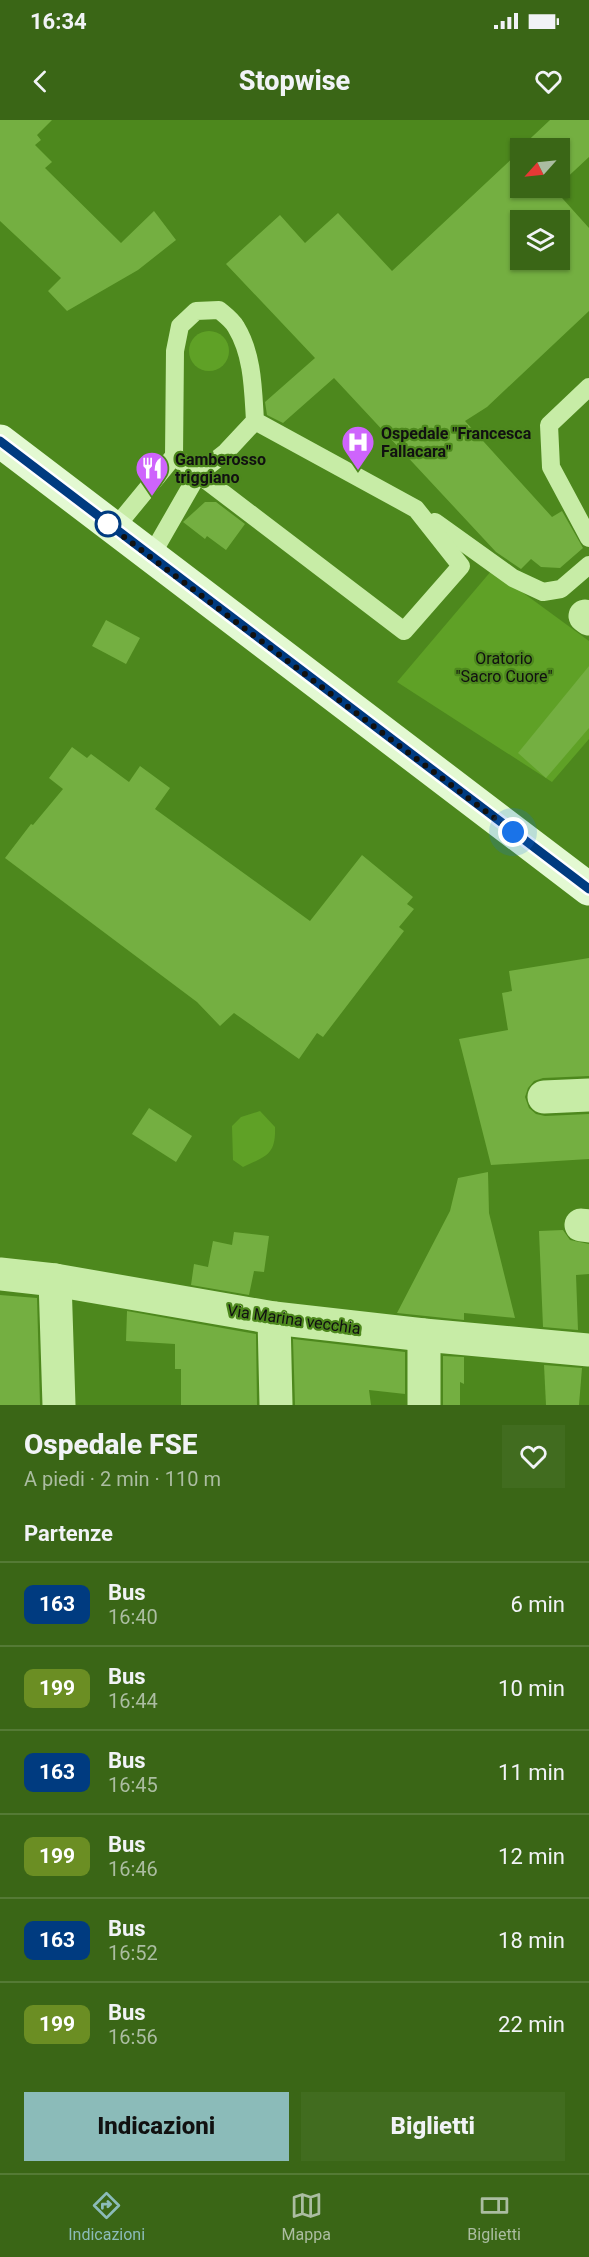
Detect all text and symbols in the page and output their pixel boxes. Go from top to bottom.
text: 16:34 [30,9,87,34]
icon: back [24,65,57,98]
text: Stopwise [239,65,350,97]
icon: heart [532,65,565,98]
north arrow [510,138,570,198]
map controls [510,138,570,270]
button: layers [510,210,570,270]
hospital icon: Ospedale "Francesca Fallacara" [340,424,376,471]
place label: Ospedale "Francesca Fallacara" [381,424,532,461]
restaurant icon: Gamberosso triggiano [134,450,170,497]
place label: Gamberosso triggiano [175,450,266,487]
unlabelled marker [95,511,121,537]
park label: Oratorio "Sacro Cuore" [455,649,553,686]
your location [498,817,528,847]
street label: Via Marina vecchia [226,1301,362,1338]
button: heart [502,1425,565,1488]
text: Ospedale FSE [24,1428,197,1461]
text: A piedi · 2 min · 110 m [24,1467,221,1491]
text: Partenze [24,1521,113,1546]
text: Bus [108,1580,146,1605]
text: 163 [39,1592,75,1616]
text: 6 min [510,1592,565,1617]
text: 16:40 [108,1605,158,1629]
text: Bus [108,1664,146,1689]
text: 199 [39,1676,75,1700]
text: 10 min [498,1676,565,1701]
text: 16:44 [108,1689,158,1713]
text: Bus [108,1748,146,1773]
text: 163 [39,1760,75,1784]
text: 11 min [498,1760,565,1785]
text: 16:45 [108,1773,158,1797]
text: Bus [108,1832,146,1857]
text: 199 [39,1844,75,1868]
text: 12 min [498,1844,565,1869]
text: 16:46 [108,1857,158,1881]
text: Bus [108,1916,146,1941]
text: 163 [39,1928,75,1952]
text: 18 min [498,1928,565,1953]
text: 16:52 [108,1941,158,1965]
text: Bus [108,2000,146,2025]
text: 199 [39,2012,75,2036]
text: 22 min [498,2012,565,2037]
text: 16:56 [108,2025,158,2049]
button: Indicazioni [24,2092,289,2161]
button: Biglietti [301,2092,565,2161]
tab: Indicazioni [68,2189,145,2244]
tab: Mappa [282,2189,331,2244]
tab: Biglietti [467,2189,521,2244]

